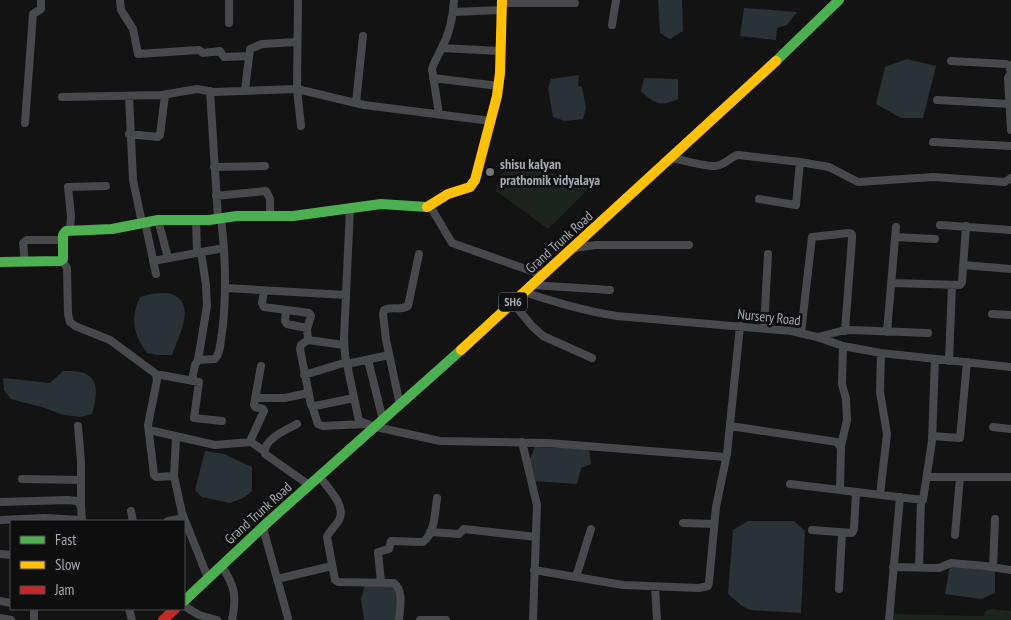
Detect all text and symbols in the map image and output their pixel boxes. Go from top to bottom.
place label: shisu kalyan prathomik vidyalaya [500,155,600,189]
marker: shisu kalyan prathomik vidyalaya [484,166,496,178]
street label: Grand Trunk Road [522,207,596,277]
road number: SH6 [499,292,527,312]
street label: Nursery Road [736,305,802,329]
street label: Grand Trunk Road [221,478,295,548]
legend [10,520,185,610]
text: Fast [55,530,76,549]
text: Slow [55,555,80,574]
text: Jam [54,580,74,599]

